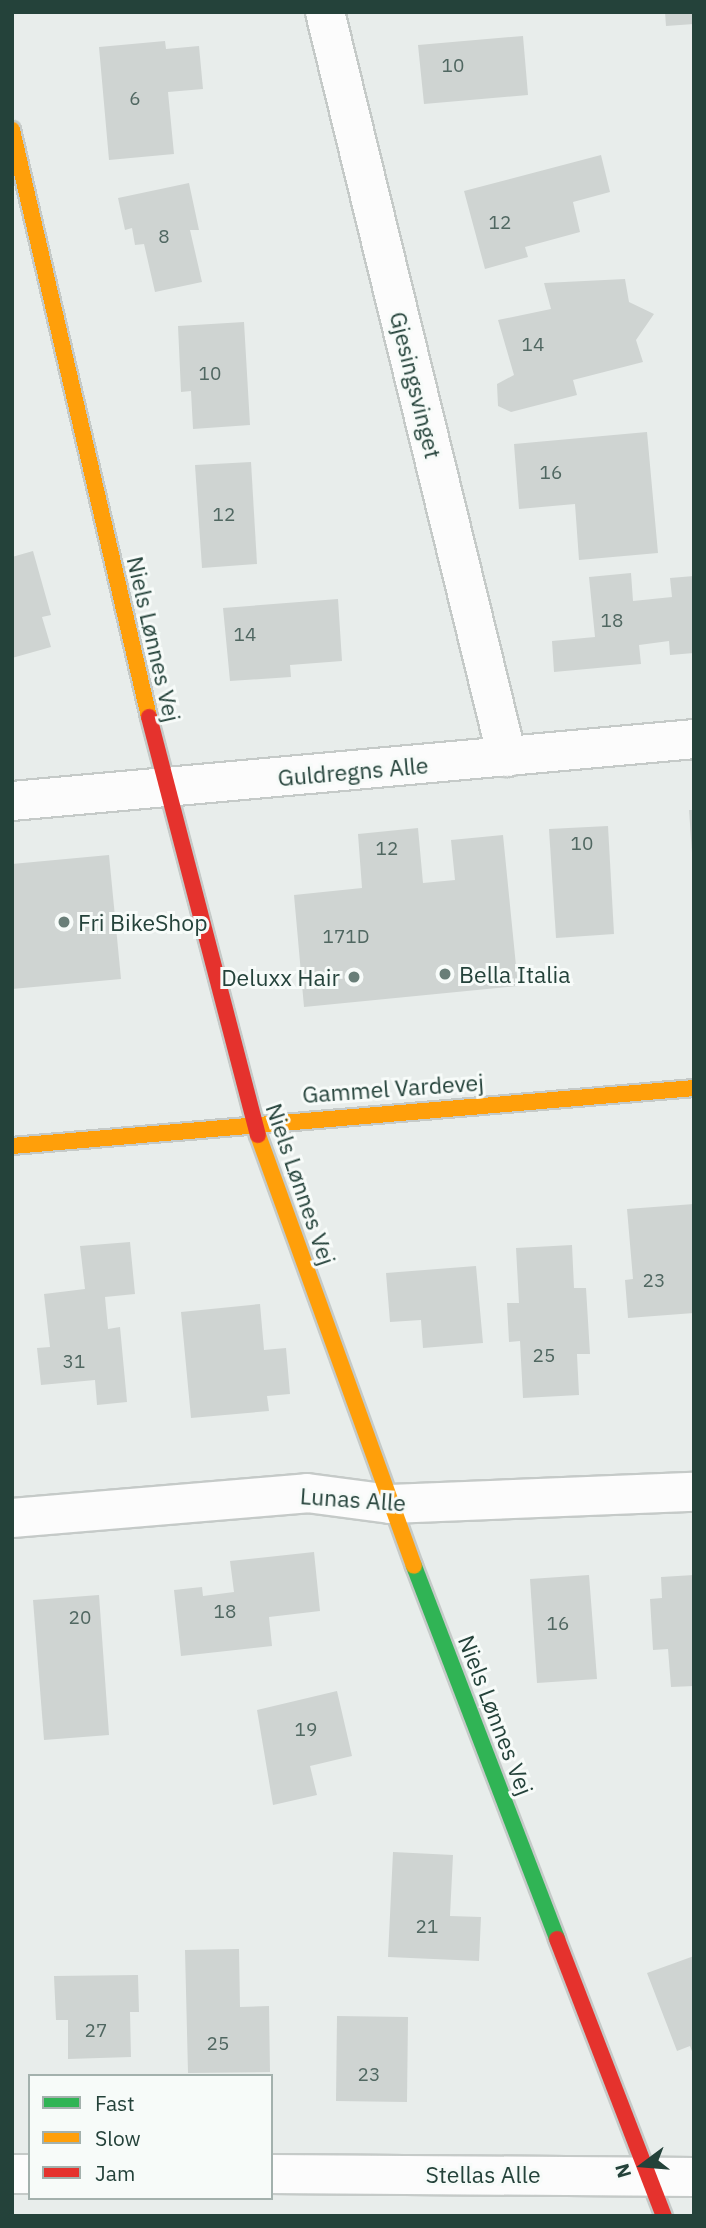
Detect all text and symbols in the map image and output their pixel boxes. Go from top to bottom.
house number: 10 [442,55,464,77]
house number: 6 [129,88,141,110]
house number: 12 [489,212,511,234]
house number: 8 [158,226,170,248]
street label: Gjesingsvinget [384,309,448,461]
house number: 14 [522,334,544,356]
house number: 10 [199,363,221,385]
house number: 16 [540,462,562,484]
house number: 12 [213,504,235,526]
street label: Niels Lønnes Vej [122,554,186,724]
house number: 18 [601,610,623,632]
house number: 14 [234,624,256,646]
street label: Guldregns Alle [276,751,430,791]
house number: 10 [571,833,593,855]
house number: 12 [376,838,398,860]
place label: Fri BikeShop [78,908,208,936]
marker: Fri BikeShop [56,914,72,930]
house number: 171D [323,926,369,948]
place label: Bella Italia [459,960,571,988]
place label: Deluxx Hair [221,963,340,991]
marker: Bella Italia [437,966,453,982]
marker: Deluxx Hair [346,969,362,985]
street label: Gammel Vardevej [301,1068,485,1108]
street label: Niels Lønnes Vej [260,1100,342,1268]
house number: 23 [643,1270,665,1292]
house number: 25 [533,1345,555,1367]
house number: 31 [63,1351,85,1373]
street label: Lunas Alle [299,1482,407,1516]
house number: 18 [214,1601,236,1623]
house number: 20 [69,1607,91,1629]
house number: 16 [547,1613,569,1635]
street label: Niels Lønnes Vej [453,1631,539,1799]
house number: 19 [295,1719,317,1741]
house number: 21 [416,1916,438,1938]
house number: 27 [85,2020,107,2042]
house number: 25 [207,2033,229,2055]
house number: 23 [358,2064,380,2086]
legend [28,2074,273,2200]
text: Fast [95,2089,135,2117]
text: Slow [95,2124,141,2152]
north arrow [608,2130,678,2200]
text: Jam [95,2159,135,2187]
street label: Stellas Alle [425,2160,541,2188]
text: N [609,2161,636,2181]

